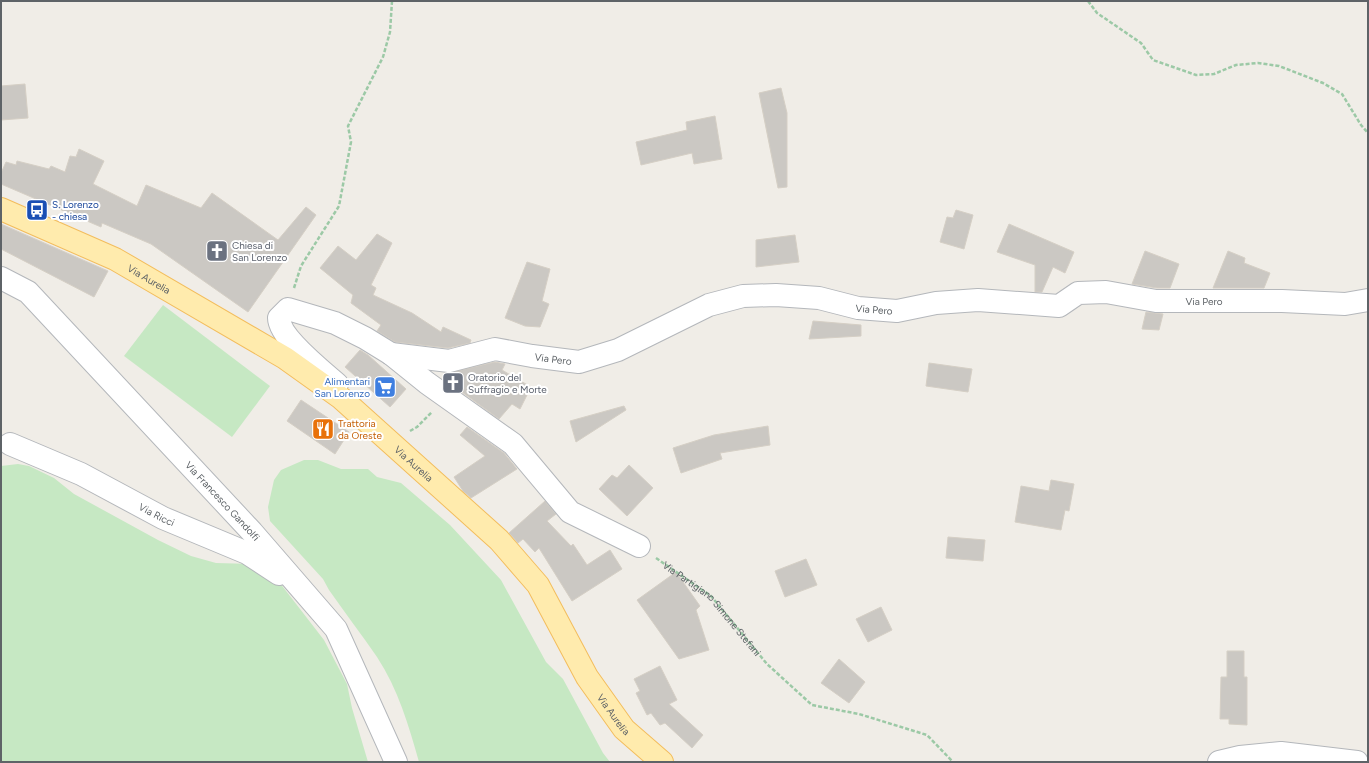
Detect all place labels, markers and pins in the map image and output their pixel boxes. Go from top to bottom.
bus stop icon: S. Lorenzo - chiesa [24,197,50,223]
place label: S. Lorenzo - chiesa [52,198,99,223]
church icon: Chiesa di San Lorenzo [204,238,230,264]
place label: Chiesa di San Lorenzo [232,239,288,264]
church icon: Oratorio del Suffragio e Morte [440,370,466,396]
place label: Oratorio del Suffragio e Morte [468,371,547,396]
supermarket icon: Alimentari San Lorenzo [372,374,398,400]
place label: Alimentari San Lorenzo [315,375,370,400]
restaurant icon: Trattoria da Oreste [310,416,336,442]
place label: Trattoria da Oreste [338,417,382,442]

